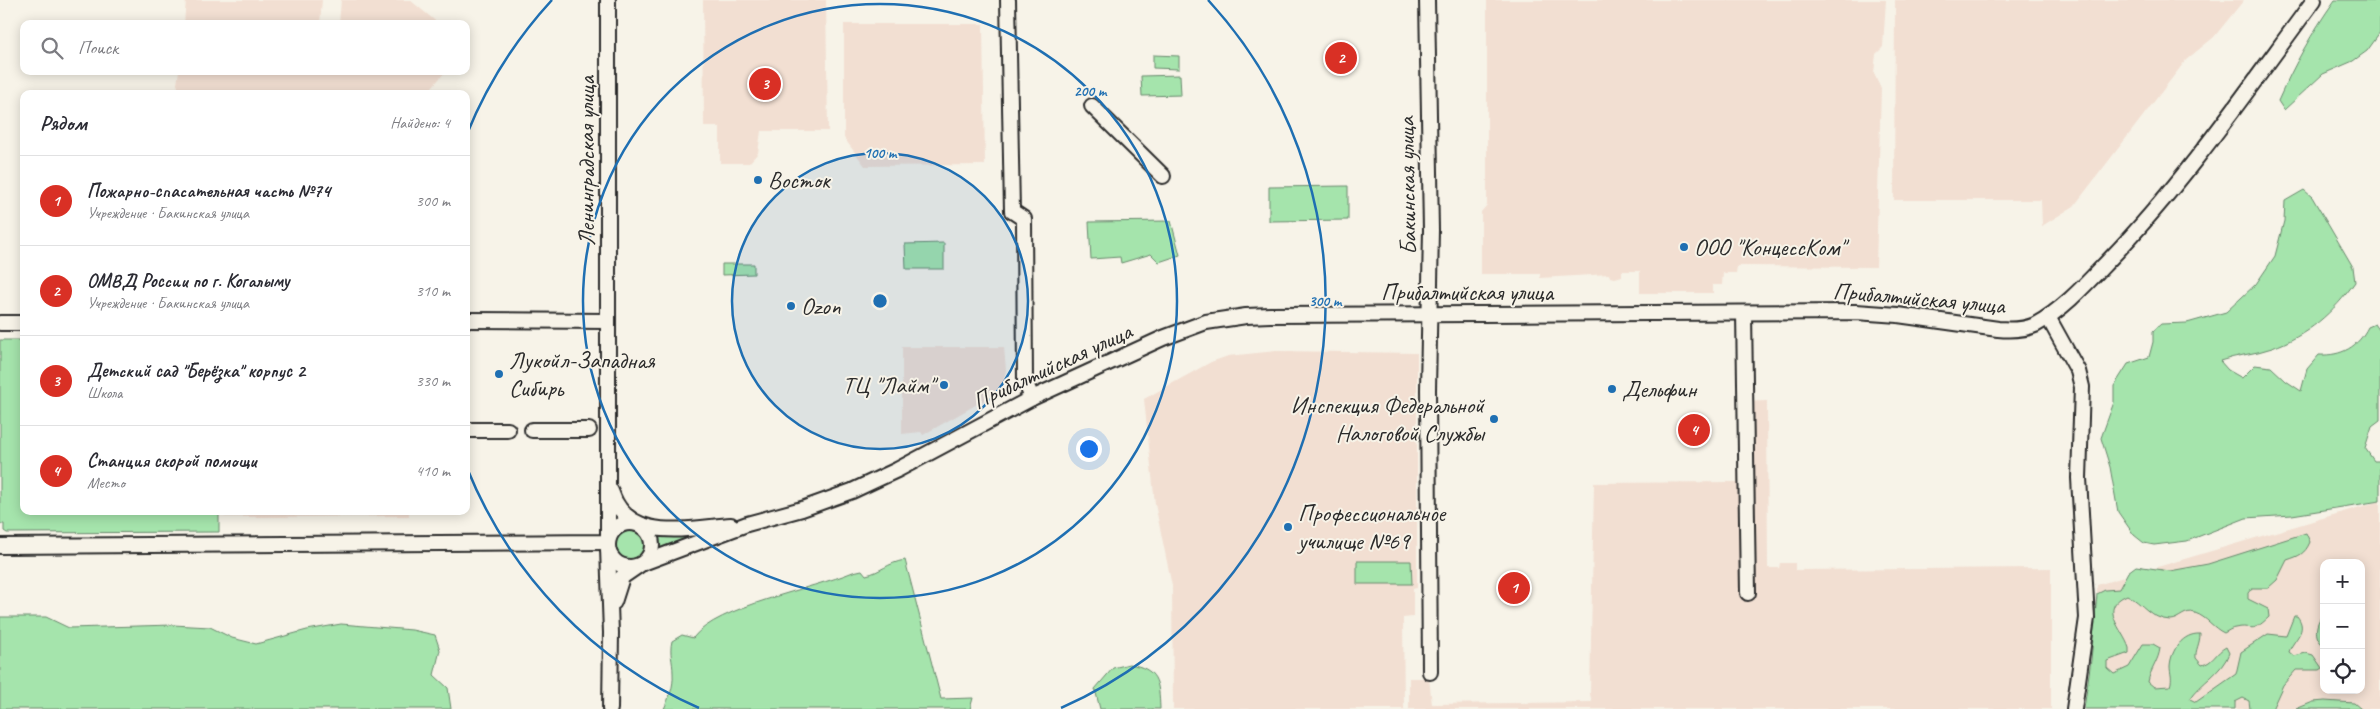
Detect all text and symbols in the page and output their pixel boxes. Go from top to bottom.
search box [20,20,470,75]
icon: search [38,34,66,62]
text: Поиск [78,36,118,60]
pin: 2 [1325,39,1357,77]
pin: 3 [749,65,781,103]
street label: Ленинградская улица [571,75,601,246]
text: 200 m [1074,82,1108,101]
text: Рядом [40,110,87,136]
text: Найдено: 4 [390,113,450,133]
street label: Бакинская улица [1391,115,1423,255]
text: 100 m [864,144,898,163]
place label: Восток [768,165,832,195]
marker: Восток [752,174,764,186]
text: Пожарно-спасательная часть №74 [87,179,330,203]
text: 1 [52,191,60,211]
text: 300 m [416,191,450,211]
text: Учреждение · Бакинская улица [87,203,249,223]
place label: ООО "КонцессКом" [1694,232,1850,262]
marker: ООО "КонцессКом" [1678,241,1690,253]
text: ОМВД России по г. Когалыму [87,269,289,293]
street label: Прибалтийская улица [1832,276,2007,321]
street label: Прибалтийская улица [1381,277,1554,307]
text: 2 [52,281,60,301]
text: 310 m [416,281,450,301]
place label: Ozon [801,291,841,321]
centre of rings [871,292,889,310]
text: 300 m [1309,292,1343,311]
text: Учреждение · Бакинская улица [87,293,249,313]
marker: Ozon [785,300,797,312]
street label: Прибалтийская улица [968,315,1138,416]
place label: Лукойл-Западная Сибирь [509,345,656,403]
text: Детский сад "Берёзка" корпус 2 [87,359,305,383]
marker: Лукойл-Западная Сибирь [493,368,505,380]
place label: ТЦ "Лайм" [843,370,939,400]
text: 3 [52,371,60,391]
text: 330 m [416,371,450,391]
place label: Дельфин [1622,374,1698,404]
marker: ТЦ "Лайм" [938,379,950,391]
text: Школа [87,383,122,403]
marker: Дельфин [1606,383,1618,395]
place label: Инспекция Федеральной Налоговой Службы [1290,390,1486,448]
pin: 4 [1678,411,1710,449]
marker: Инспекция Федеральной Налоговой Службы [1488,413,1500,425]
your location [1076,436,1102,462]
text: Станция скорой помощи [87,449,257,473]
text: 4 [52,461,60,481]
text: 410 m [416,461,450,481]
text: Место [87,473,125,493]
place label: Профессиональное училище №69 [1296,498,1447,556]
marker: Профессиональное училище №69 [1282,521,1294,533]
map controls [2320,559,2365,694]
button: + [2320,559,2365,604]
pin: 1 [1498,569,1530,607]
button: − [2320,604,2365,649]
button: locate [2320,649,2365,694]

